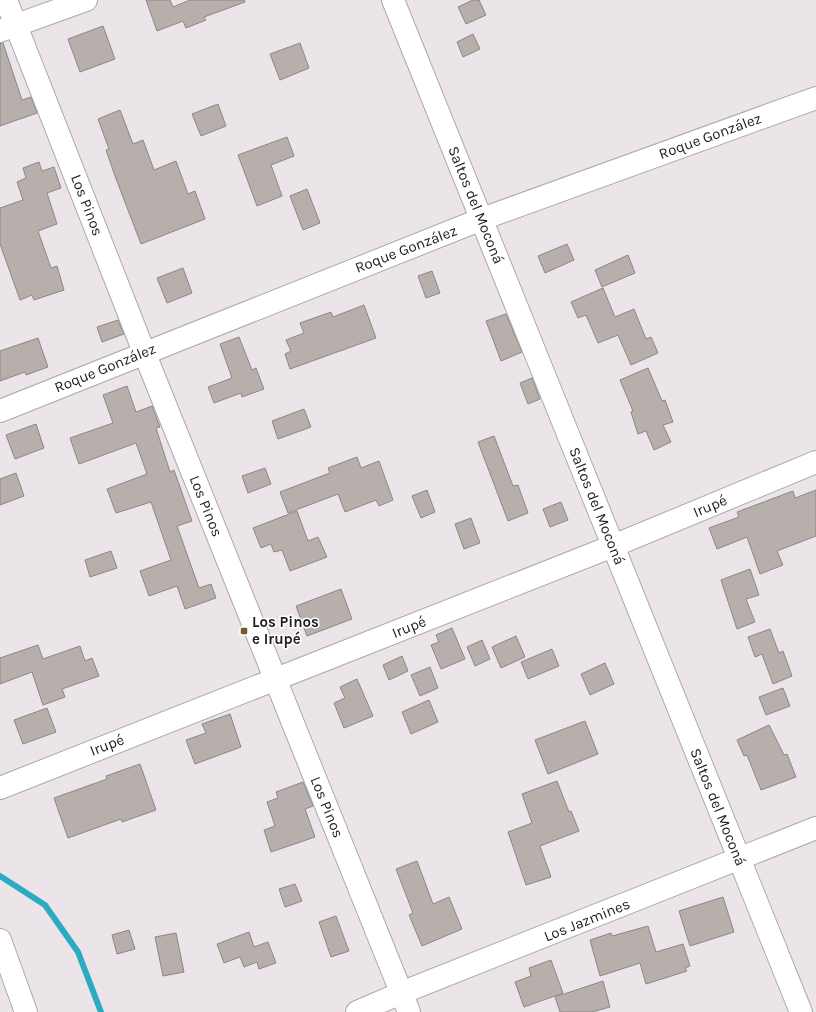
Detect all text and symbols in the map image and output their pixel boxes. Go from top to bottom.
street label: Roque González [656,109,764,163]
street label: Saltos del Moconá [444,144,508,266]
street label: Los Pinos [67,172,107,238]
street label: Roque González [352,221,460,277]
street label: Roque González [52,339,158,397]
street label: Saltos del Moconá [565,445,629,567]
street label: Los Pinos [186,473,226,539]
street label: Irupé [690,491,730,521]
street label: Irupé [389,612,429,642]
place label: Los Pinos e Irupé [252,613,319,648]
marker: Los Pinos e Irupé [239,626,249,636]
street label: Irupé [87,730,127,760]
street label: Saltos del Moconá [686,746,750,868]
street label: Los Pinos [307,774,347,840]
street label: Los Jazmines [541,895,633,945]

